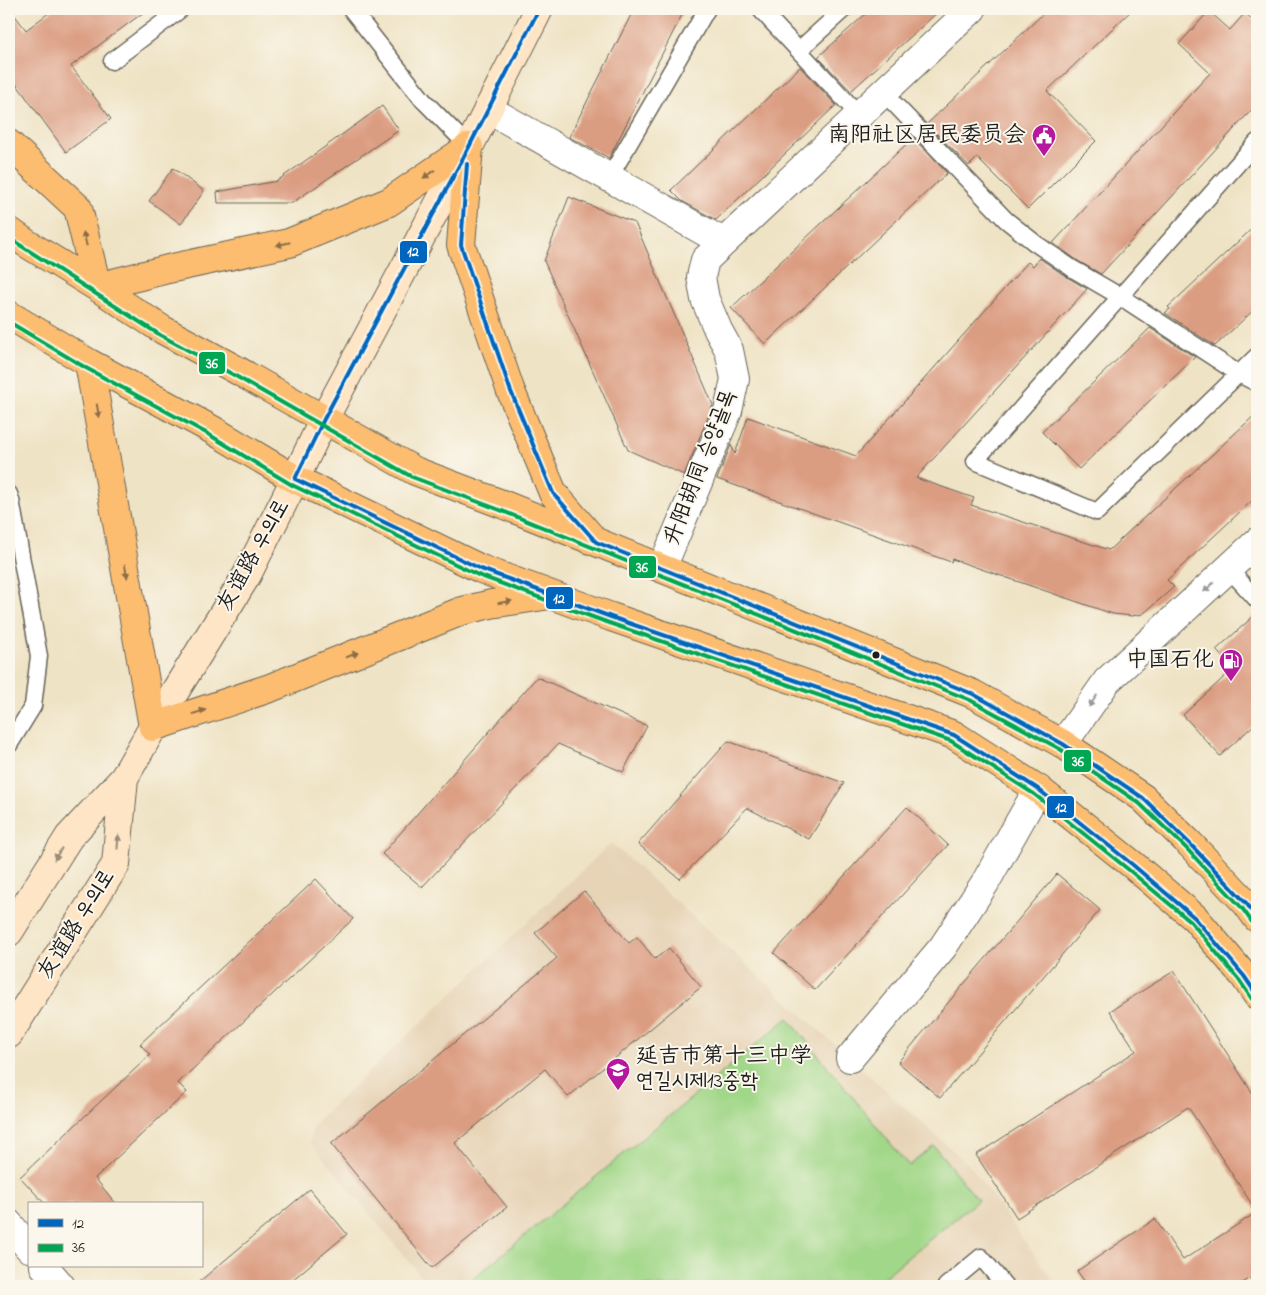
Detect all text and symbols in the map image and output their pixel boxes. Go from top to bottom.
place label: 南阳社区居民委员会 [828,120,1026,152]
public building icon: 南阳社区居民委员会 [1031,123,1057,157]
one-way arrow [422,169,435,179]
one-way arrow [81,232,89,247]
one-way arrow [275,240,290,248]
line badge: 12 [399,240,428,264]
text: 12 [407,242,419,263]
line badge: 36 [198,351,226,375]
text: 36 [205,354,219,375]
street label: 升阳胡同 승양골목 [657,386,745,550]
one-way arrow [94,404,102,420]
street label: 友谊路 우의로 [210,494,298,618]
line badge: 36 [628,555,657,579]
text: 36 [635,558,649,579]
one-way arrow [122,564,130,580]
one-way arrow [1203,581,1215,593]
line badge: 12 [545,586,574,610]
text: 12 [553,589,565,610]
one-way arrow [497,598,513,606]
place label: 中国石化 [1126,645,1214,677]
fuel station icon: 中国石化 [1218,648,1244,682]
unlabelled marker [871,650,881,660]
one-way arrow [345,651,360,659]
one-way arrow [1088,694,1098,708]
one-way arrow [192,707,207,715]
line badge: 36 [1063,749,1092,773]
text: 36 [1071,752,1085,773]
line badge: 12 [1046,795,1075,819]
text: 12 [1055,798,1067,819]
one-way arrow [114,833,122,849]
one-way arrow [53,848,63,861]
street label: 友谊路 우의로 [30,864,124,986]
place label: 延吉市第十三中学 연길시제13중학 [636,1041,812,1098]
school or university icon: 延吉市第十三中学 연길시제13중학 [605,1057,631,1091]
legend [28,1202,202,1268]
text: 12 [72,1213,85,1235]
text: 36 [72,1237,85,1259]

